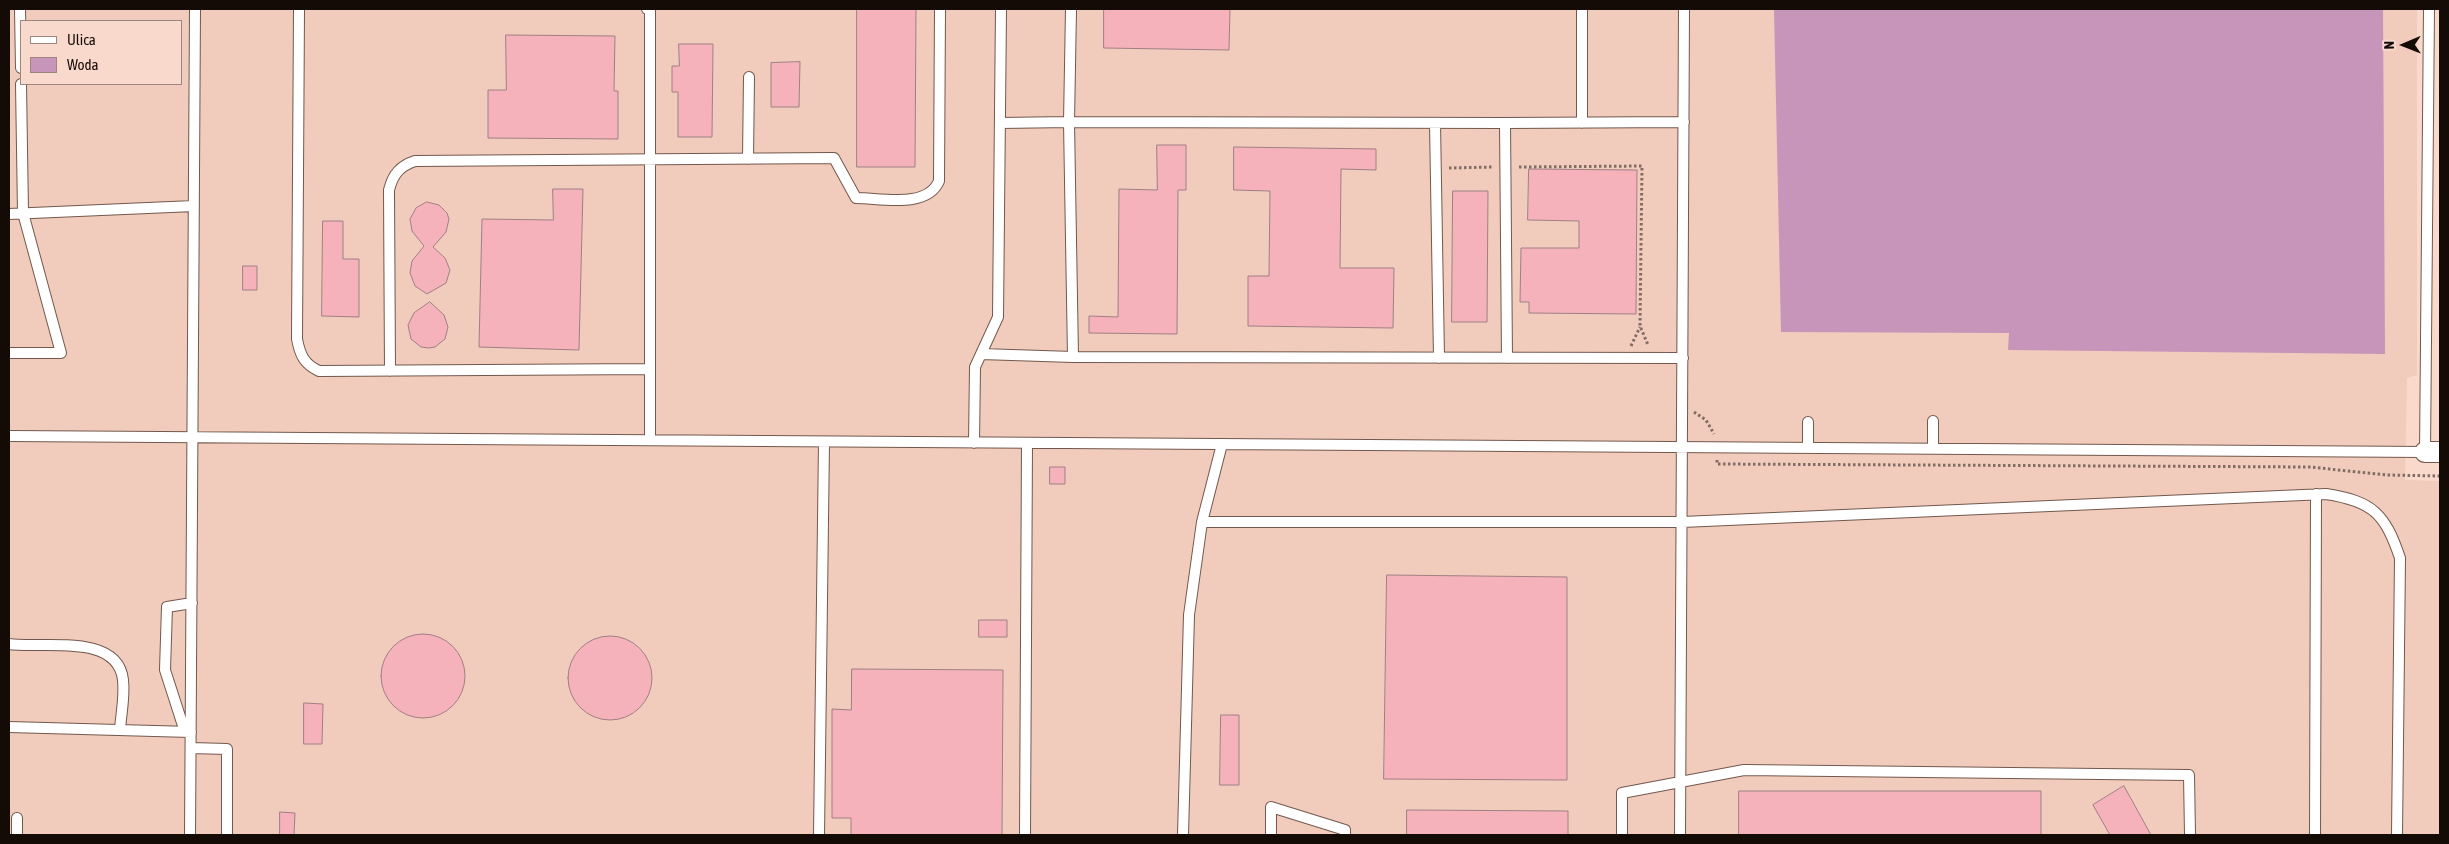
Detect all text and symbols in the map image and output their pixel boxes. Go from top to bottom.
legend [20,20,182,85]
north arrow [2379,20,2429,70]
text: Ulica [67,31,96,48]
text: N [2381,41,2397,50]
text: Woda [67,56,99,73]

